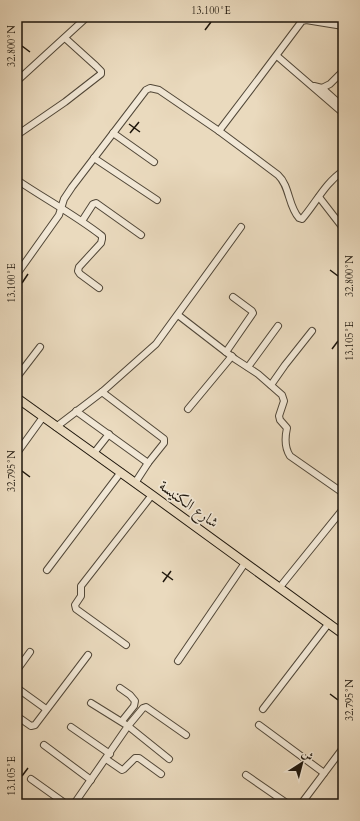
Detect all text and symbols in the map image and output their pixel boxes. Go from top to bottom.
text: 13.100°E [191,4,231,18]
text: 32.800°N [5,25,19,67]
text: 32.800°N [343,255,357,297]
text: 13.100°E [5,263,19,303]
text: 13.105°E [343,321,357,361]
text: 32.795°N [5,450,19,492]
street label: شارع الكنيسة [153,476,223,535]
text: 32.795°N [343,679,357,721]
north arrow [282,743,322,783]
text: ش [299,746,316,765]
text: 13.105°E [5,756,19,796]

